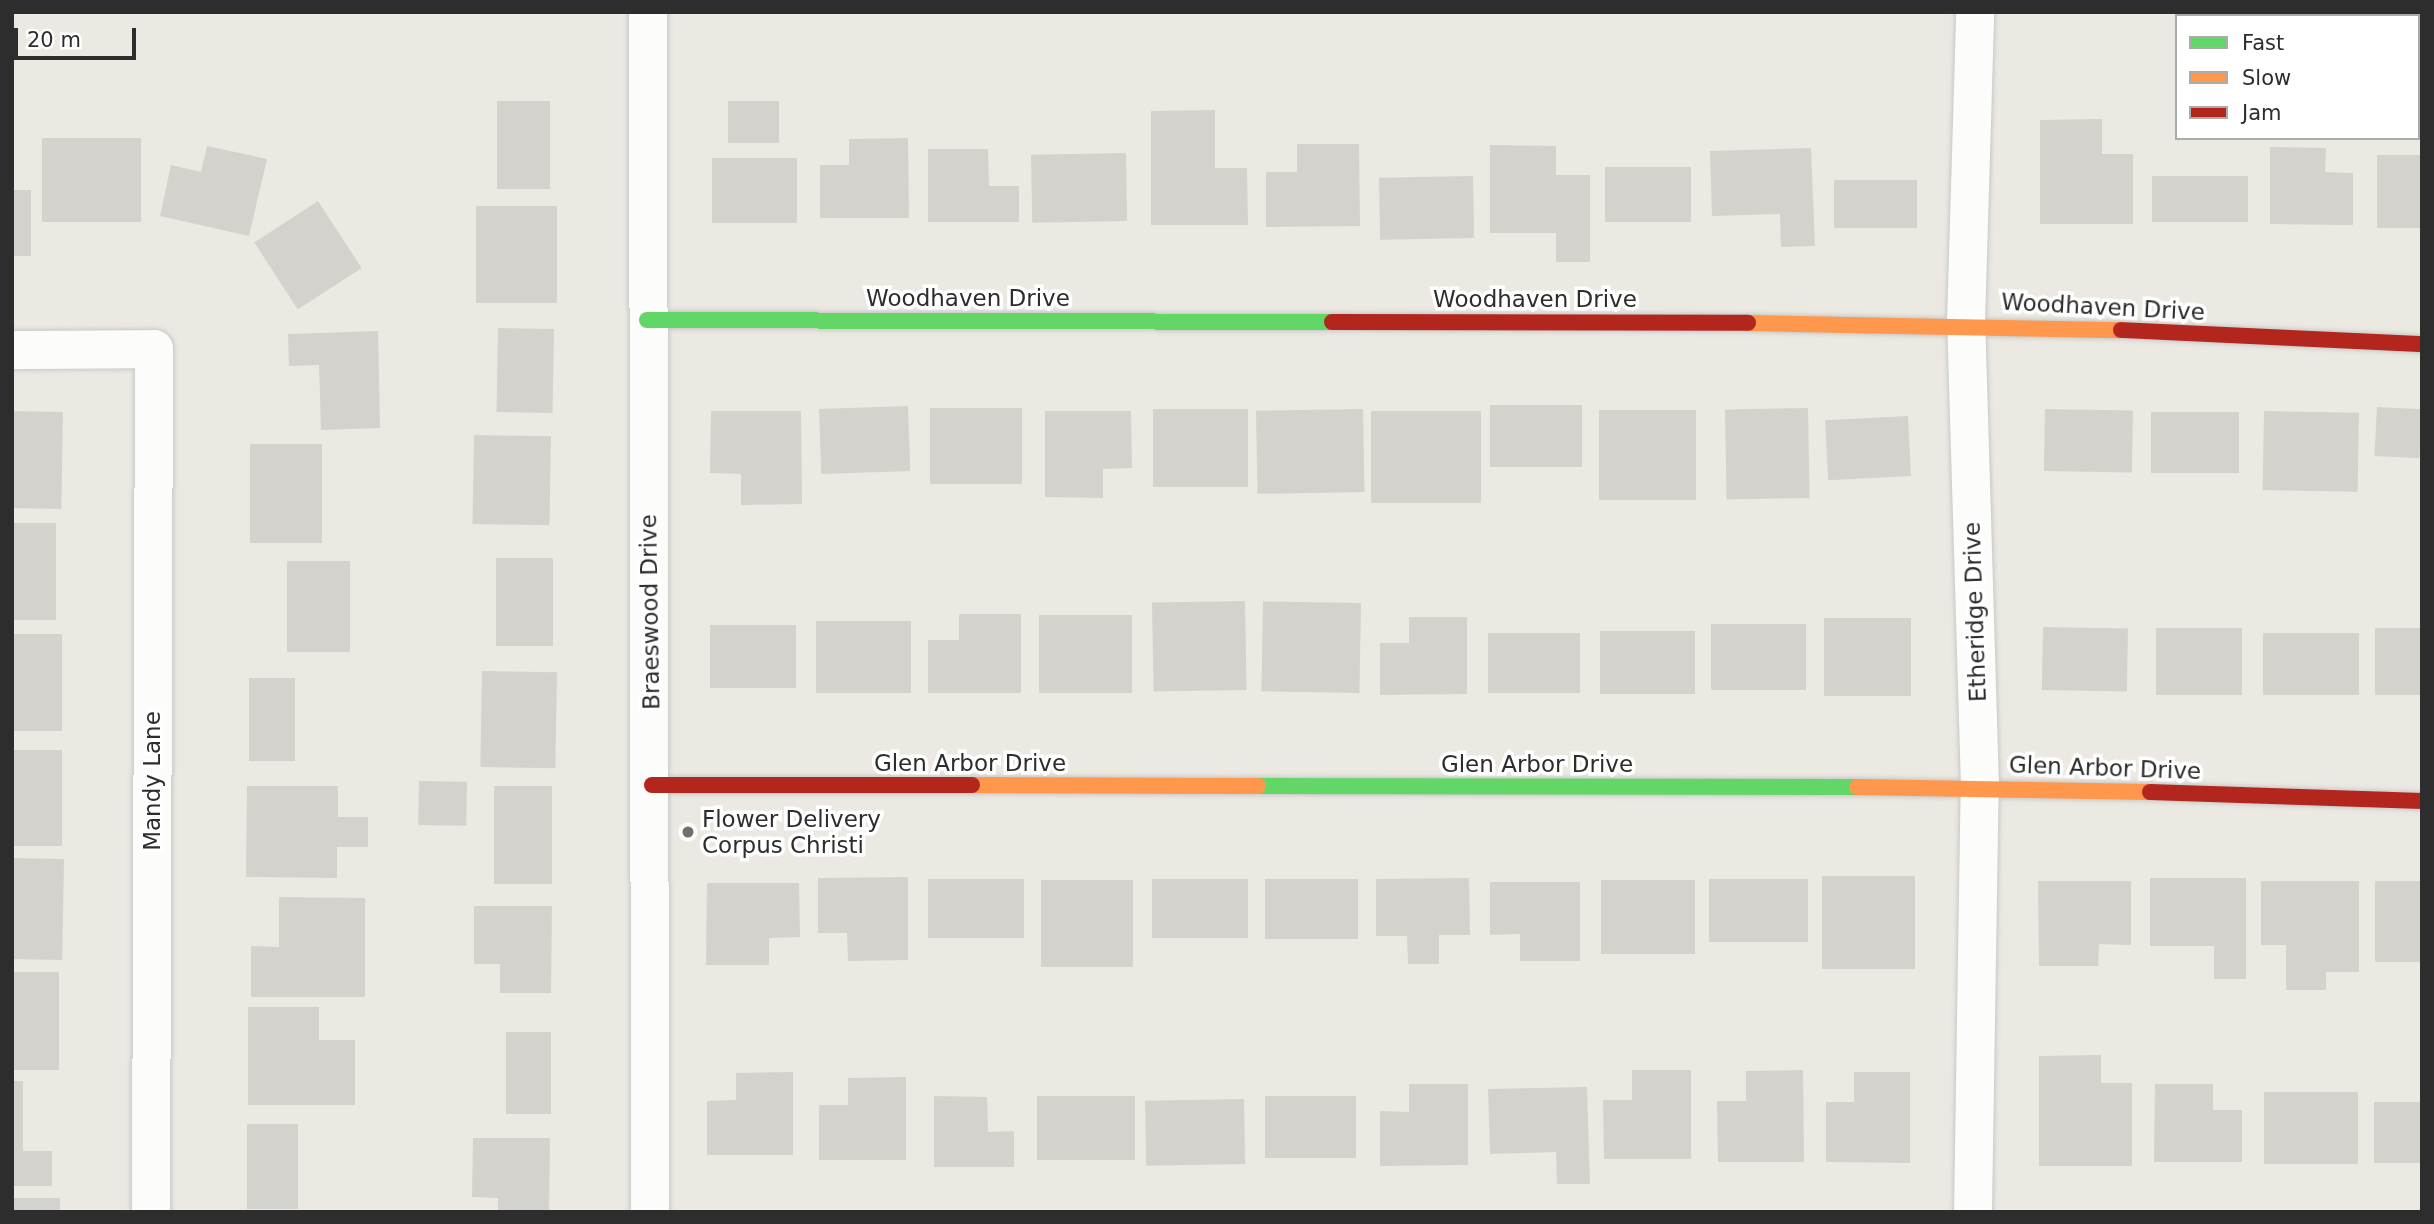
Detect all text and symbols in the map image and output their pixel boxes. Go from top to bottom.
scale bar [18,14,140,58]
legend [2175,14,2420,140]
text: 20 m [27,28,81,52]
text: Fast [2242,31,2284,55]
text: Slow [2242,66,2291,90]
text: Jam [2242,101,2282,125]
street label: Woodhaven Drive [866,284,1070,312]
street label: Woodhaven Drive [1433,285,1637,313]
street label: Woodhaven Drive [2001,288,2205,326]
street label: Braeswood Drive [634,514,666,710]
street label: Etheridge Drive [1958,522,1992,702]
street label: Mandy Lane [138,711,166,851]
street label: Glen Arbor Drive [874,749,1066,777]
street label: Glen Arbor Drive [1441,750,1633,778]
street label: Glen Arbor Drive [2008,751,2202,785]
place label: Flower Delivery Corpus Christi [702,805,881,859]
marker: Flower Delivery Corpus Christi [680,824,696,840]

